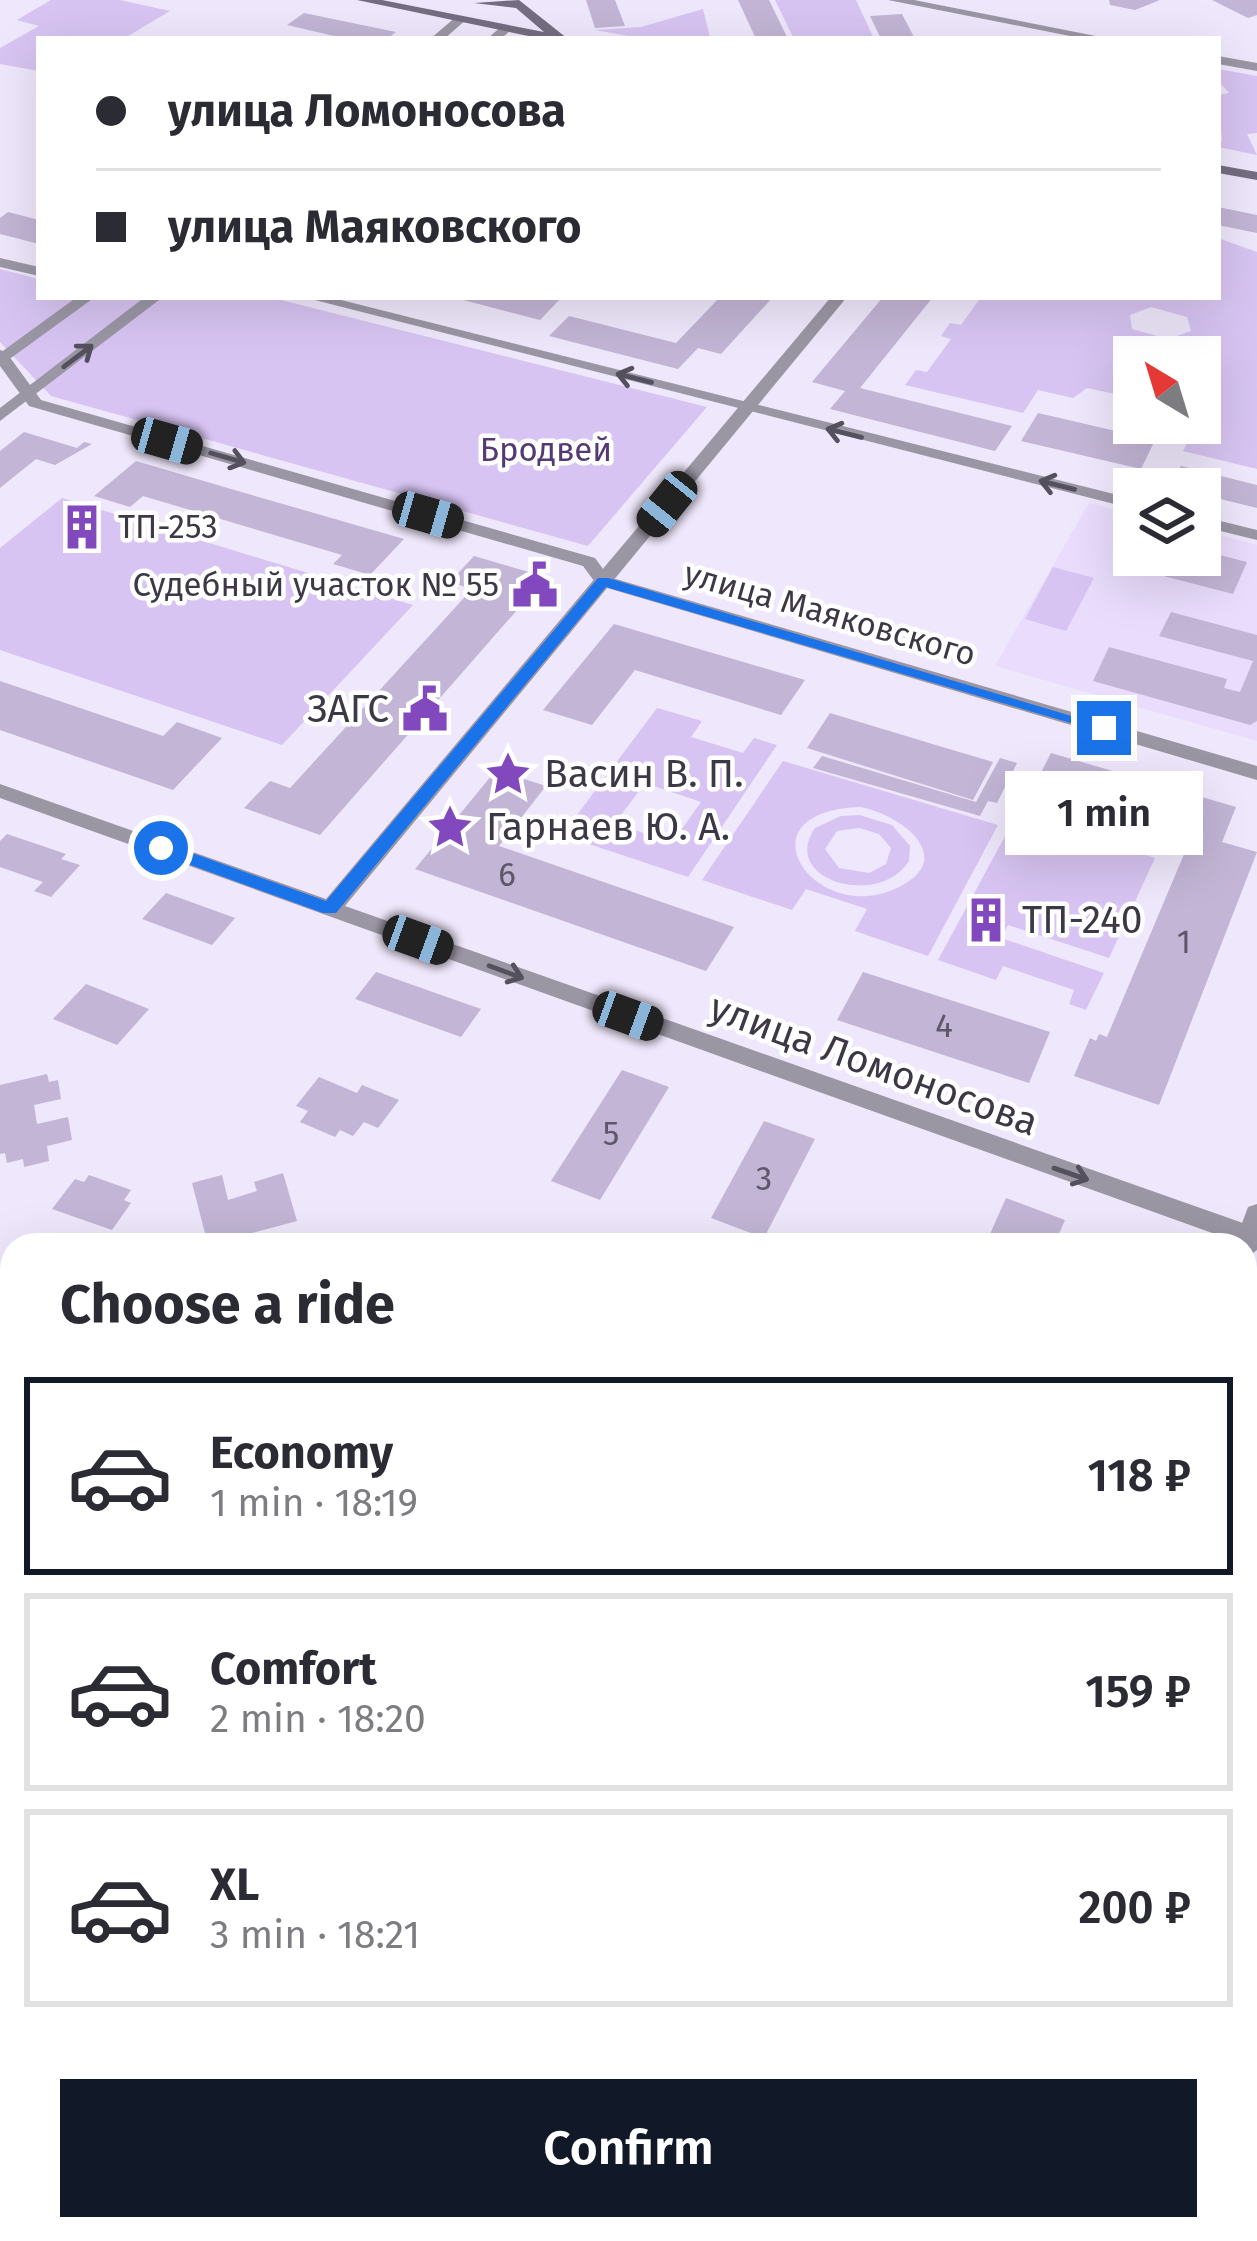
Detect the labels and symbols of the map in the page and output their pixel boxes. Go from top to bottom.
north arrow [1113,336,1221,444]
one-way arrow [61,344,93,370]
one-way arrow [616,366,654,388]
car [127,414,207,468]
one-way arrow [826,420,864,442]
park label: Бродвей [480,430,612,470]
one-way arrow [208,448,246,470]
car [630,465,704,543]
one-way arrow [1039,473,1077,495]
car [388,488,468,542]
building icon: ТП-253 [57,502,107,552]
place label: ТП-253 [118,507,218,547]
street label: улица Маяковского [680,553,980,675]
public building icon: Судебный участок № 55 [510,560,560,610]
place label: Судебный участок № 55 [132,565,499,605]
public building icon: ЗАГС [400,684,450,734]
place label: ЗАГС [307,686,389,732]
route end [1077,701,1131,755]
place icon: Васин В. П. [483,749,533,799]
place label: Васин В. П. [544,751,744,797]
callout: 1 min [1005,770,1203,854]
place icon: Гарнаев Ю. А. [425,802,475,852]
place label: Гарнаев Ю. А. [486,804,730,850]
route start [134,821,188,875]
house number: 6 [498,855,516,895]
building icon: ТП-240 [961,895,1011,945]
place label: ТП-240 [1022,897,1143,943]
car [378,911,458,969]
house number: 1 [1177,922,1191,962]
one-way arrow [486,963,523,984]
street label: улица Ломоносова [704,984,1044,1146]
car [588,987,668,1045]
house number: 4 [935,1006,953,1046]
house number: 5 [603,1114,619,1154]
house number: 3 [756,1159,772,1199]
one-way arrow [1052,1165,1089,1186]

